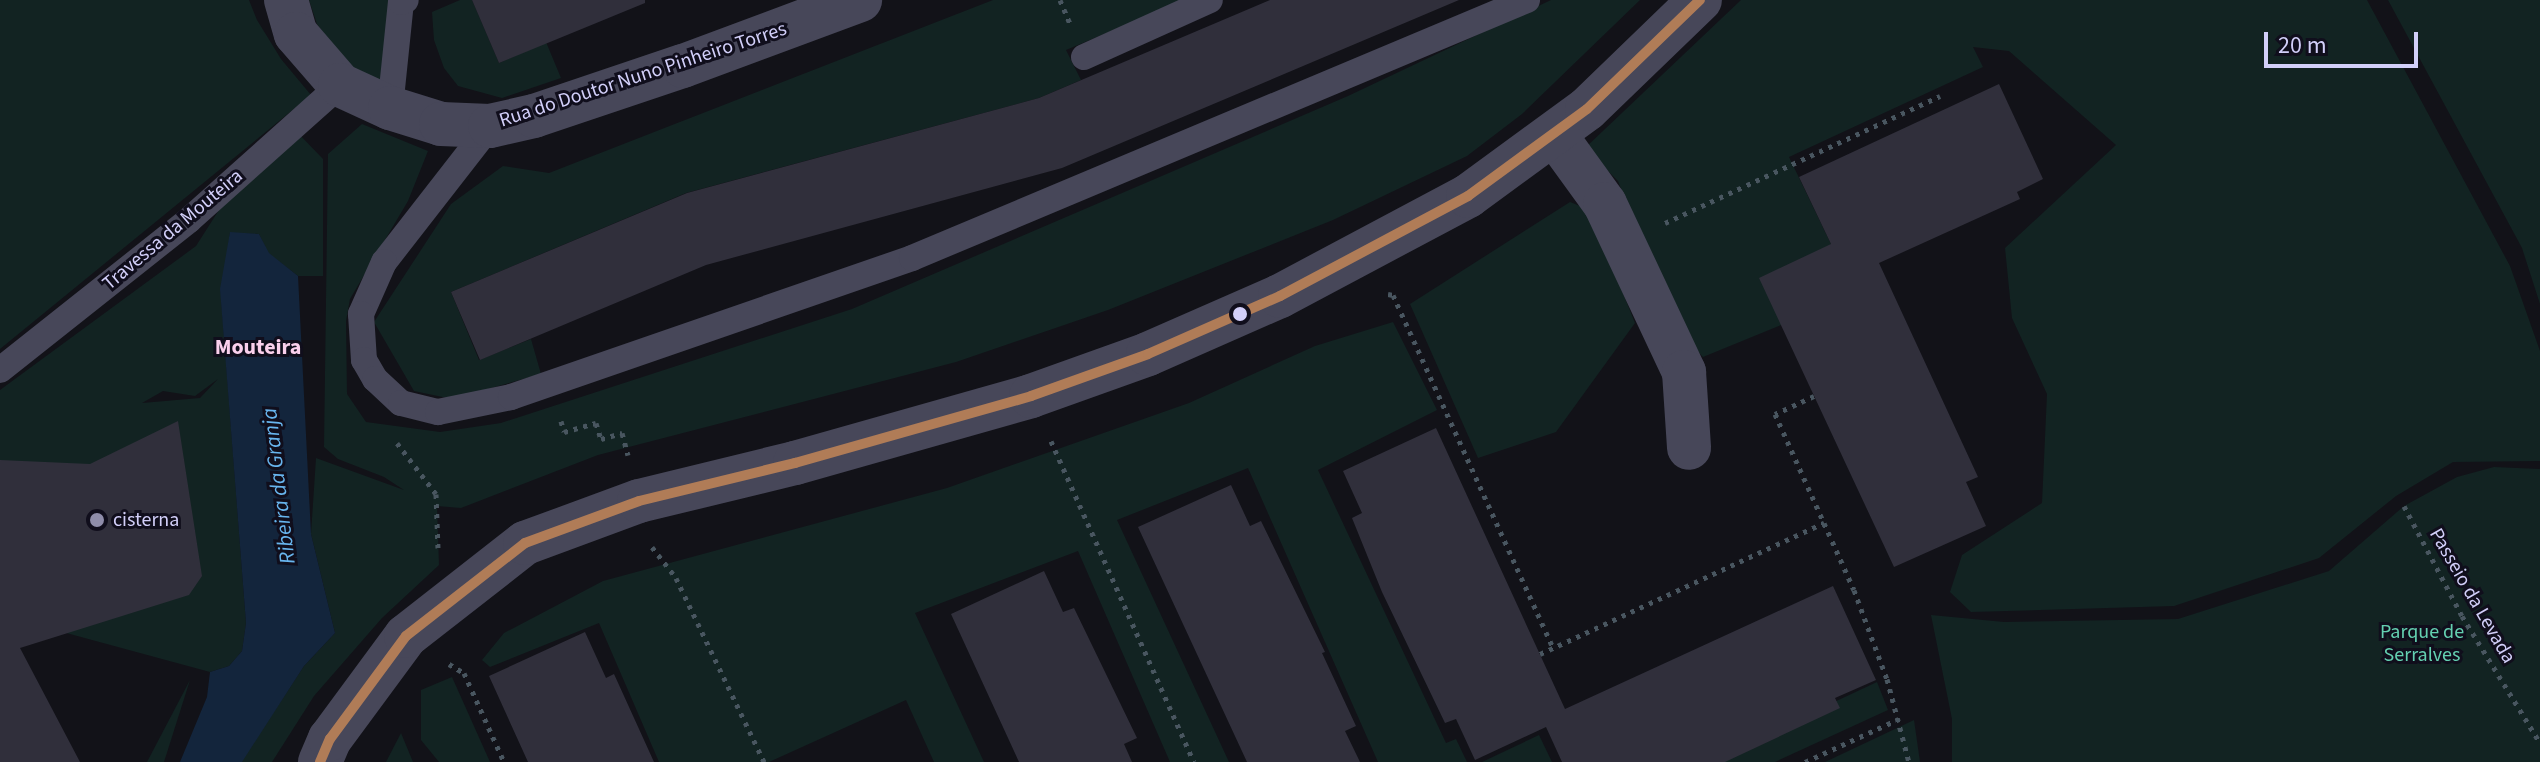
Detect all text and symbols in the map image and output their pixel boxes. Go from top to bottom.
scale bar [2268,16,2422,66]
street label: Rua do Doutor Nuno Pinheiro Torres [496,17,790,133]
text: 20 m [2278,28,2327,63]
street label: Travessa da Mouteira [98,164,248,296]
unlabelled marker [1232,306,1248,322]
district label: Mouteira [215,335,301,361]
water label: Ribeira da Granja [256,406,302,566]
place label: cisterna [113,508,179,532]
marker: cisterna [88,511,106,529]
street label: Passeio da Levada [2424,524,2520,668]
park label: Parque de Serralves [2380,621,2464,668]

